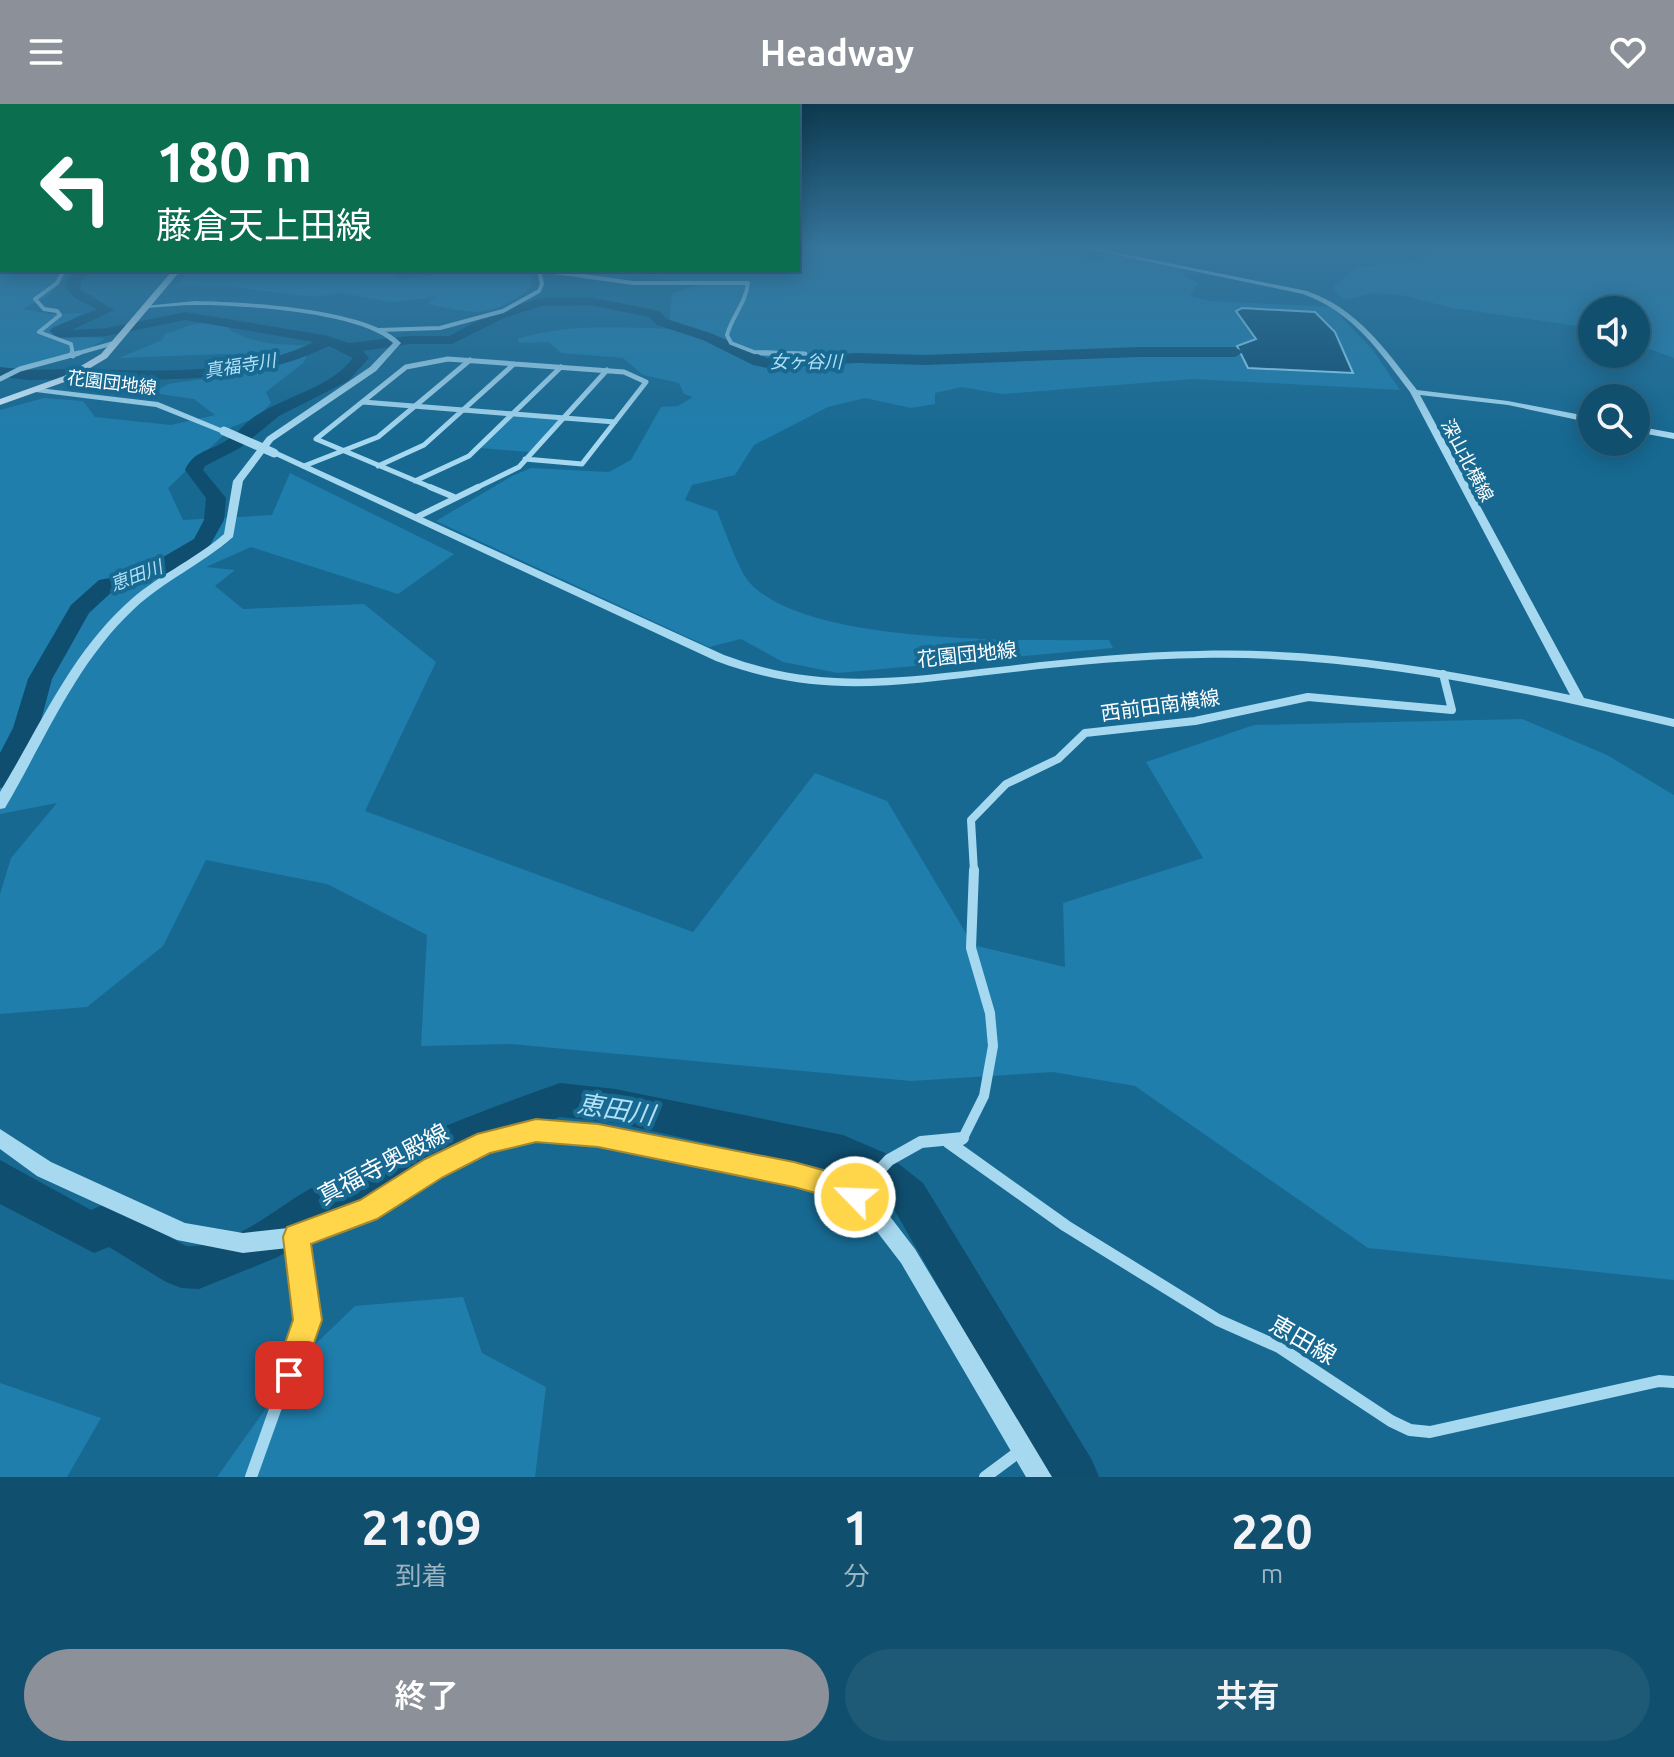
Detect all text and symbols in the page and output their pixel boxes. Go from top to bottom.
icon: menu [24,30,68,74]
icon: heart [1606,30,1650,74]
text: Headway [760,32,914,73]
text: 180 m [156,130,312,193]
icon: left [24,136,128,240]
text: 藤倉天上田線 [156,204,372,245]
map controls [1578,296,1650,456]
button: sound [1578,296,1650,368]
water label: 真福寺川 [203,349,279,381]
water label: 女ヶ谷川 [770,351,844,371]
street label: 花園団地線 [66,367,158,397]
button: search [1578,384,1650,456]
street label: 深山北横線 [1438,416,1498,504]
water label: 恵田川 [107,555,167,594]
street label: 花園団地線 [916,637,1018,671]
street label: 西前田南横線 [1099,685,1221,725]
water label: 恵田川 [575,1089,660,1130]
street label: 真福寺奥殿線 [313,1118,453,1210]
position arrow [813,1155,897,1239]
street label: 恵田線 [1265,1310,1341,1370]
pin [255,1341,323,1409]
icon: arrive [267,1353,311,1397]
text: 21:09 [361,1500,482,1554]
text: 1 [843,1500,870,1554]
text: 220 [1231,1504,1313,1558]
text: m [1261,1559,1283,1588]
text: 到着 [395,1561,447,1590]
text: 分 [843,1561,869,1590]
button: 終了 [24,1649,829,1741]
button: 共有 [845,1649,1650,1741]

